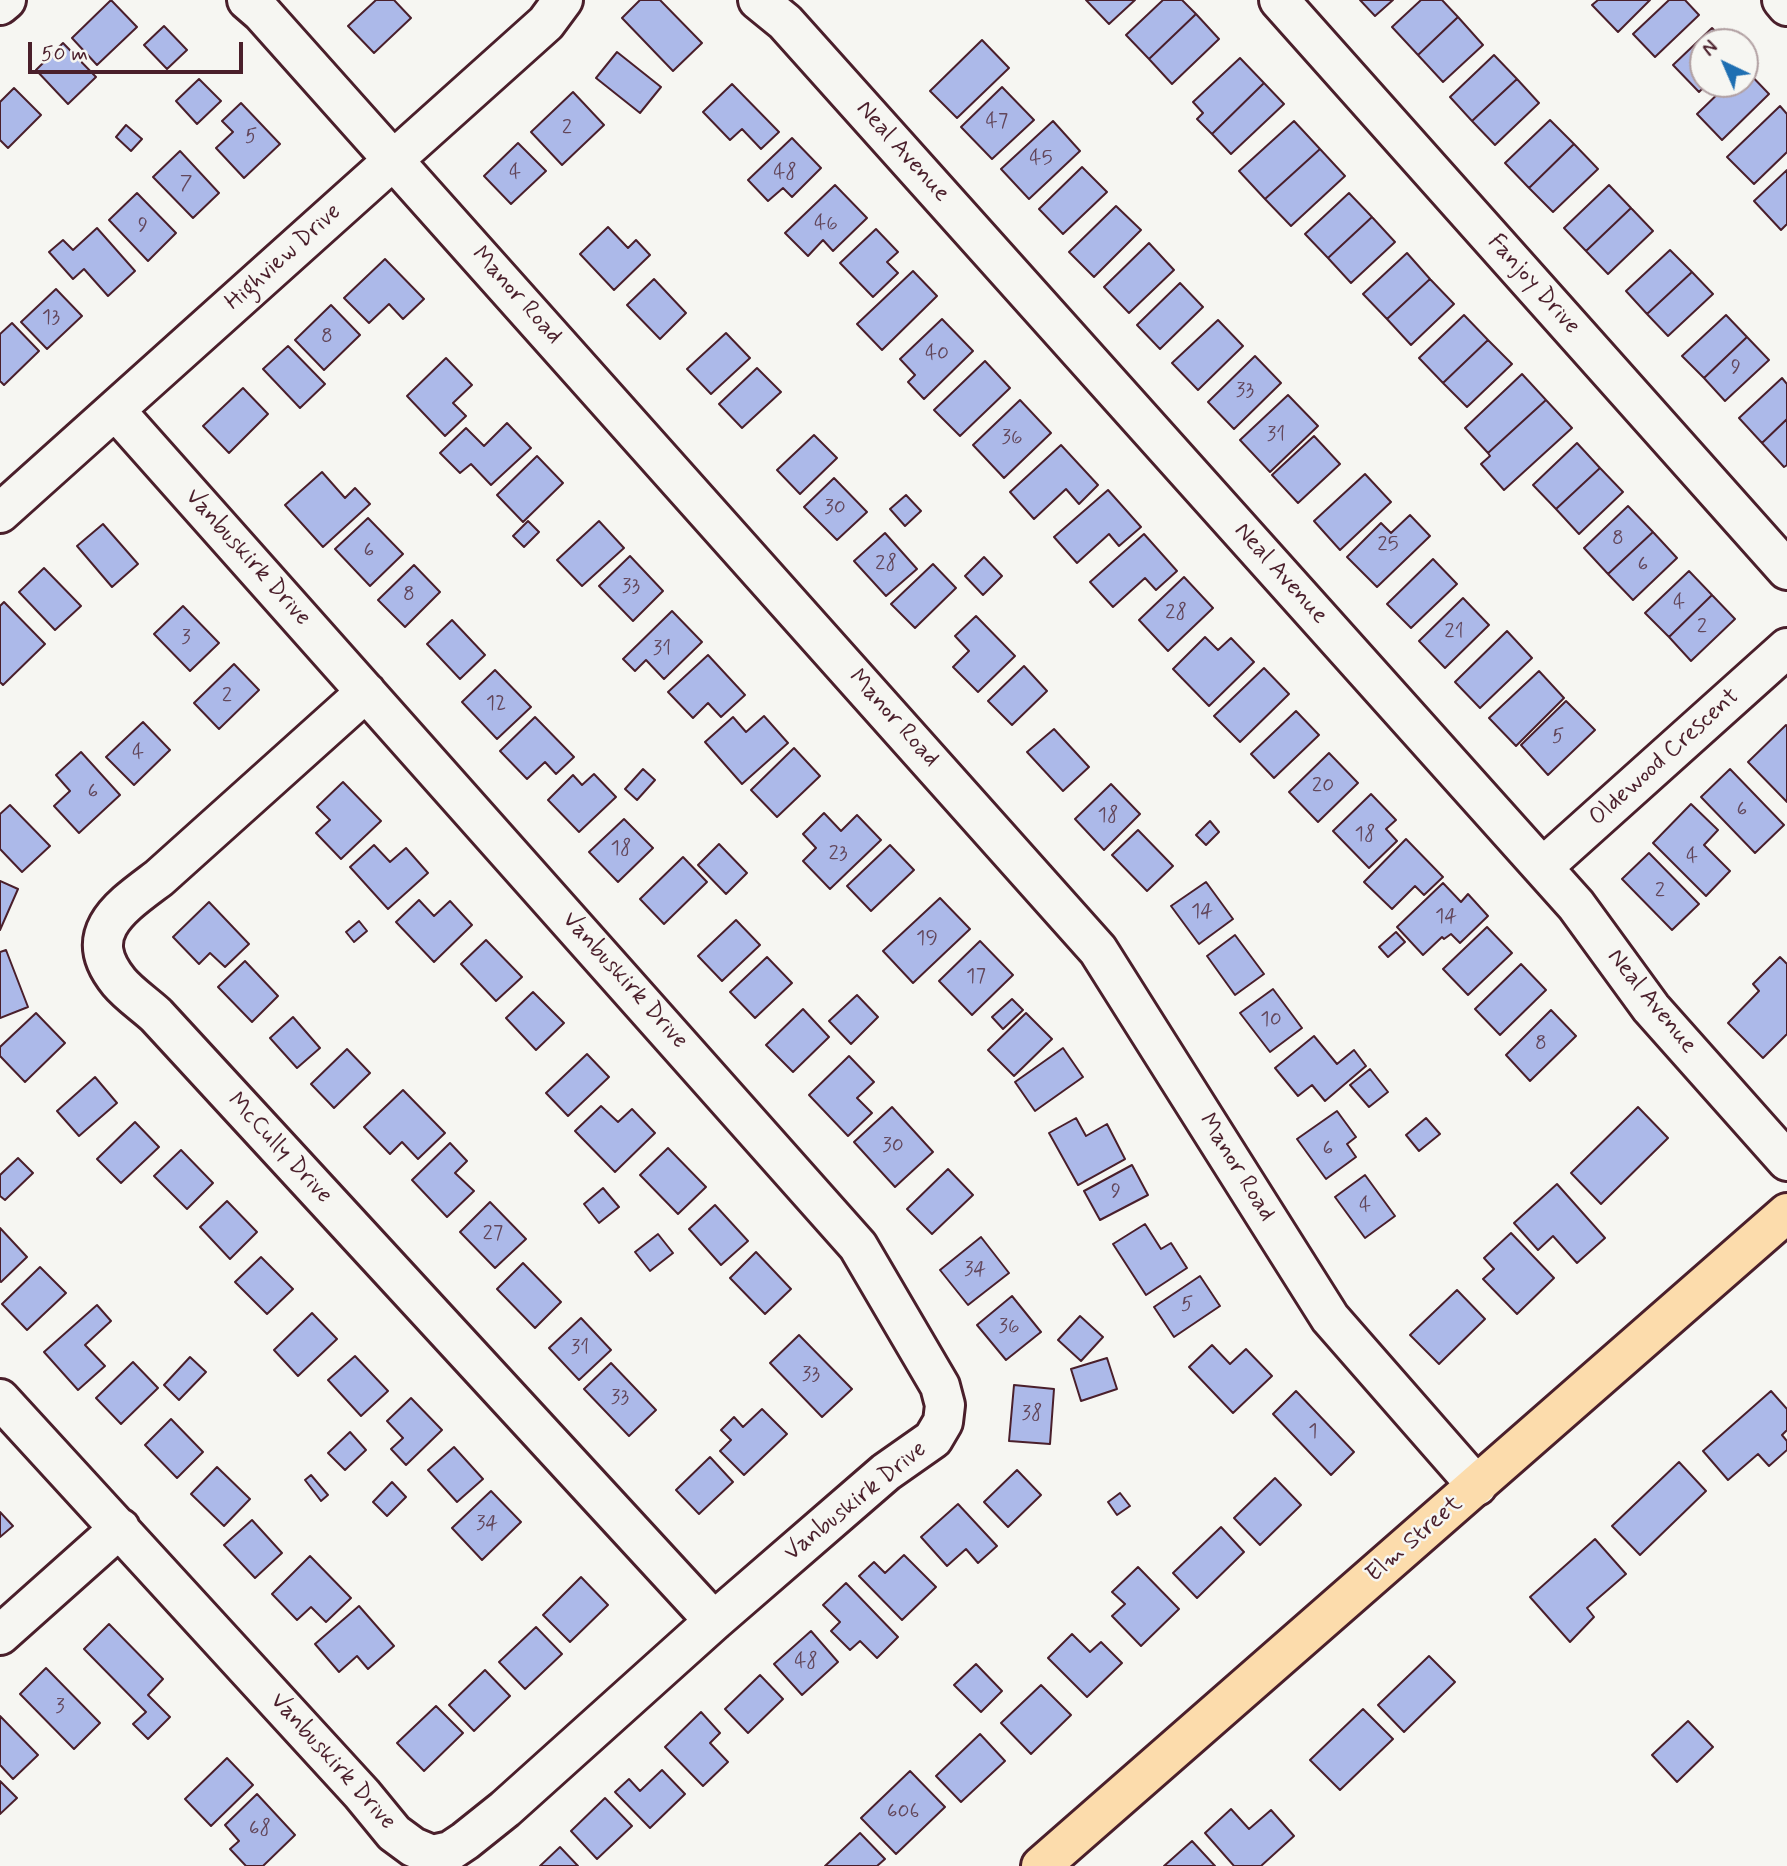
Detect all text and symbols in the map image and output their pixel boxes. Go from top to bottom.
scale bar [32,28,247,72]
north arrow [1689,28,1759,98]
text: N [1697,36,1724,62]
text: 50 m [41,40,88,68]
street label: Neal Avenue [849,95,955,209]
house number: 47 [986,110,1008,136]
house number: 2 [562,116,572,142]
house number: 5 [245,125,257,151]
house number: 45 [1029,147,1053,173]
house number: 4 [509,161,521,187]
house number: 48 [773,161,797,187]
house number: 7 [180,172,192,198]
street label: Highview Drive [220,198,348,318]
house number: 46 [814,212,838,238]
house number: 9 [138,214,148,240]
street label: Fanjoy Drive [1481,229,1585,341]
street label: Manor Road [465,241,567,351]
house number: 13 [42,306,60,332]
house number: 8 [321,325,333,351]
house number: 40 [925,342,949,368]
house number: 9 [1731,356,1741,382]
house number: 33 [1236,379,1254,405]
house number: 31 [1267,423,1285,449]
house number: 36 [1001,426,1023,452]
street label: Vanbuskirk Drive [178,483,316,633]
house number: 30 [824,496,846,522]
street label: Neal Avenue [1227,517,1333,631]
house number: 8 [1612,527,1624,553]
house number: 25 [1377,533,1399,559]
house number: 6 [364,539,374,565]
house number: 28 [875,552,897,578]
house number: 6 [1638,553,1648,579]
house number: 33 [622,575,640,601]
house number: 8 [403,583,415,609]
house number: 4 [1673,591,1685,617]
house number: 28 [1165,601,1187,627]
house number: 2 [1697,615,1707,641]
house number: 21 [1444,620,1464,646]
house number: 3 [181,626,191,652]
house number: 31 [653,637,671,663]
street label: Manor Road [842,664,944,774]
street label: Oldewood Crescent [1584,683,1746,833]
house number: 2 [222,684,232,710]
house number: 12 [486,692,506,718]
house number: 5 [1552,725,1564,751]
house number: 4 [132,741,144,767]
house number: 20 [1312,774,1334,800]
house number: 6 [88,780,98,806]
house number: 6 [1737,798,1747,824]
house number: 18 [1098,804,1118,830]
house number: 18 [1355,823,1375,849]
house number: 18 [611,837,631,863]
house number: 23 [828,842,848,868]
house number: 4 [1686,845,1698,871]
house number: 2 [1655,879,1665,905]
house number: 14 [1191,900,1213,926]
house number: 14 [1435,905,1457,931]
street label: Vanbuskirk Drive [555,906,693,1056]
house number: 19 [916,927,938,953]
street label: Neal Avenue [1600,944,1702,1060]
house number: 17 [966,965,986,991]
house number: 10 [1260,1008,1282,1034]
house number: 8 [1535,1032,1547,1058]
street label: McCully Drive [220,1088,338,1210]
street label: Manor Road [1192,1109,1280,1227]
house number: 30 [882,1134,904,1160]
house number: 6 [1323,1137,1333,1163]
house number: 9 [1111,1180,1121,1206]
house number: 4 [1359,1194,1371,1220]
house number: 27 [483,1222,503,1248]
house number: 34 [964,1258,986,1284]
house number: 5 [1181,1293,1193,1319]
house number: 36 [998,1315,1020,1341]
house number: 31 [571,1336,589,1362]
house number: 33 [802,1363,820,1389]
house number: 33 [611,1386,629,1412]
house number: 38 [1022,1402,1042,1428]
house number: 1 [1308,1420,1318,1446]
street label: Vanbuskirk Drive [779,1436,933,1568]
street label: Elm Street [1361,1490,1469,1590]
house number: 34 [476,1512,498,1538]
house number: 48 [794,1650,818,1676]
street label: Vanbuskirk Drive [263,1687,401,1837]
house number: 3 [55,1695,65,1721]
house number: 606 [887,1800,919,1826]
house number: 68 [249,1817,271,1843]

